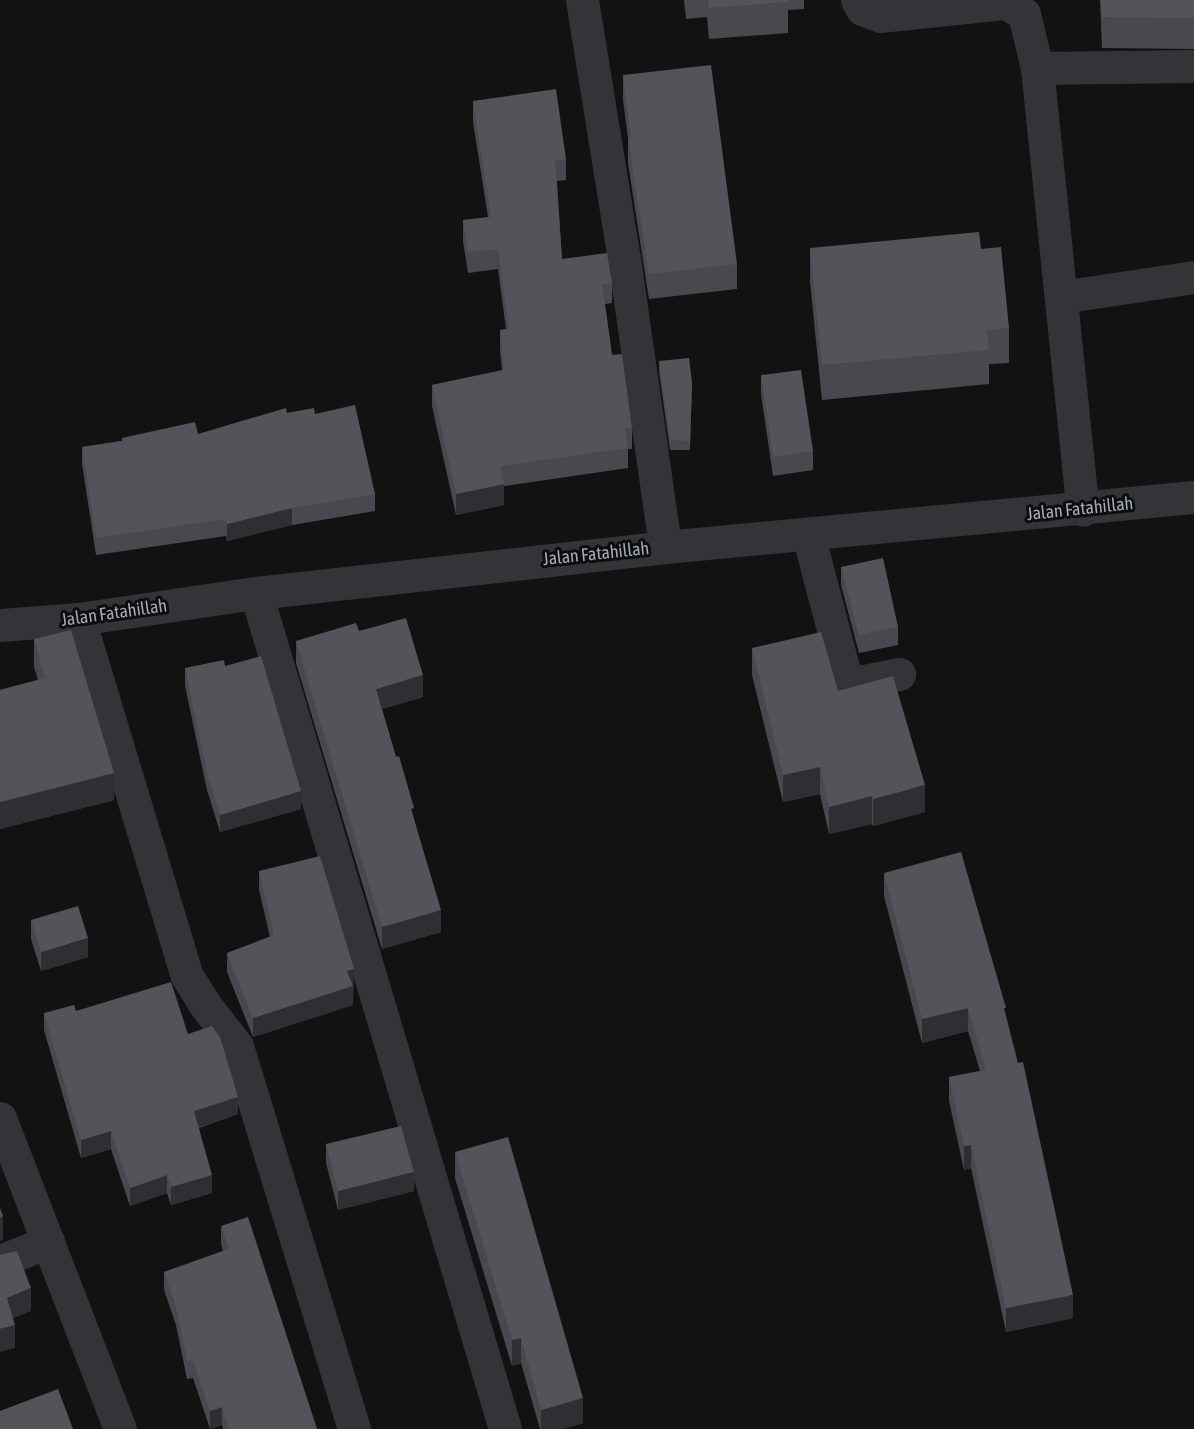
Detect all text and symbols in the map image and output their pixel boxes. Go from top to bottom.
street label: Jalan Fatahillah [1026,493,1134,525]
street label: Jalan Fatahillah [542,538,650,570]
street label: Jalan Fatahillah [60,595,168,631]

